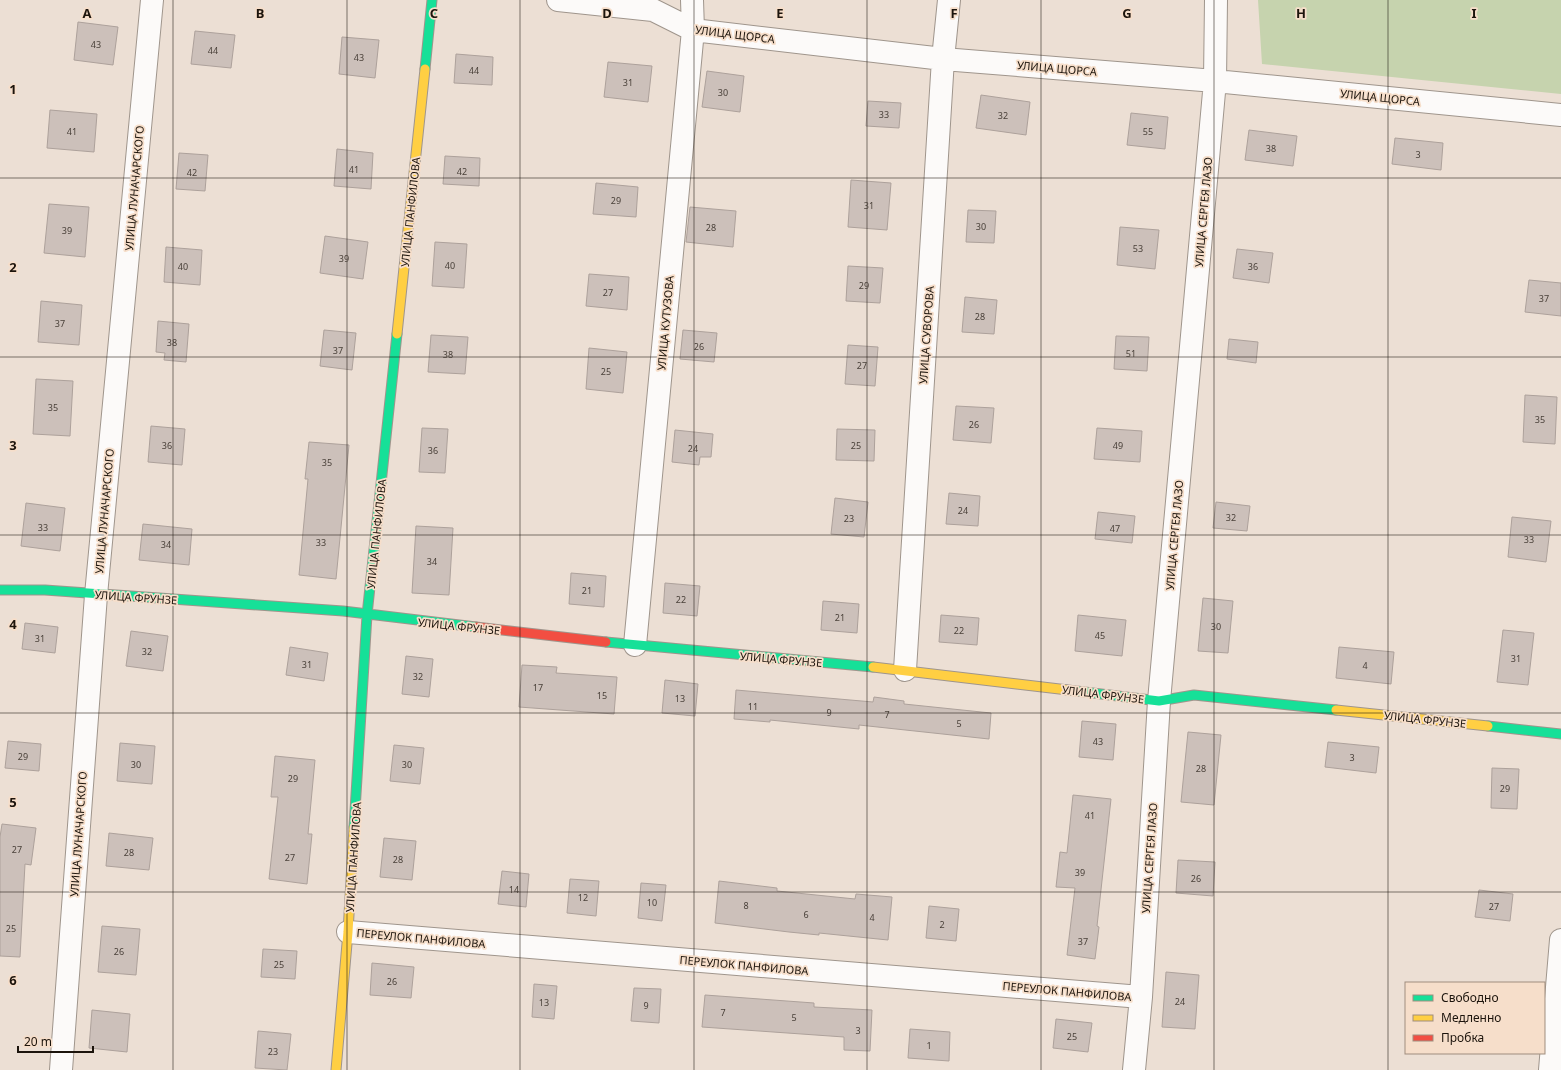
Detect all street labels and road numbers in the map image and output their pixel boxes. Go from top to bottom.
street label: УЛИЦА ЩОРСА [694,22,777,46]
street label: УЛИЦА ЩОРСА [1016,57,1099,79]
street label: УЛИЦА ЩОРСА [1339,85,1422,109]
street label: УЛИЦА ЛУНАЧАРСКОГО [121,125,147,251]
street label: УЛИЦА ПАНФИЛОВА [397,155,423,268]
street label: УЛИЦА СЕРГЕЯ ЛАЗО [1191,156,1215,268]
street label: УЛИЦА КУТУЗОВА [653,274,677,371]
street label: УЛИЦА СУВОРОВА [915,284,937,385]
street label: УЛИЦА ЛУНАЧАРСКОГО [91,448,117,574]
street label: УЛИЦА ПАНФИЛОВА [363,477,389,590]
street label: УЛИЦА СЕРГЕЯ ЛАЗО [1162,479,1186,591]
street label: УЛИЦА ФРУНЗЕ [94,587,178,607]
street label: УЛИЦА ФРУНЗЕ [417,614,501,638]
street label: УЛИЦА ФРУНЗЕ [739,648,823,670]
street label: УЛИЦА ФРУНЗЕ [1061,682,1145,706]
street label: УЛИЦА ФРУНЗЕ [1383,707,1467,731]
street label: УЛИЦА ЛУНАЧАРСКОГО [66,771,90,897]
street label: УЛИЦА ПАНФИЛОВА [342,800,364,913]
street label: УЛИЦА СЕРГЕЯ ЛАЗО [1138,802,1160,914]
street label: ПЕРЕУЛОК ПАНФИЛОВА [356,925,487,951]
street label: ПЕРЕУЛОК ПАНФИЛОВА [679,952,810,978]
street label: ПЕРЕУЛОК ПАНФИЛОВА [1002,978,1133,1004]

